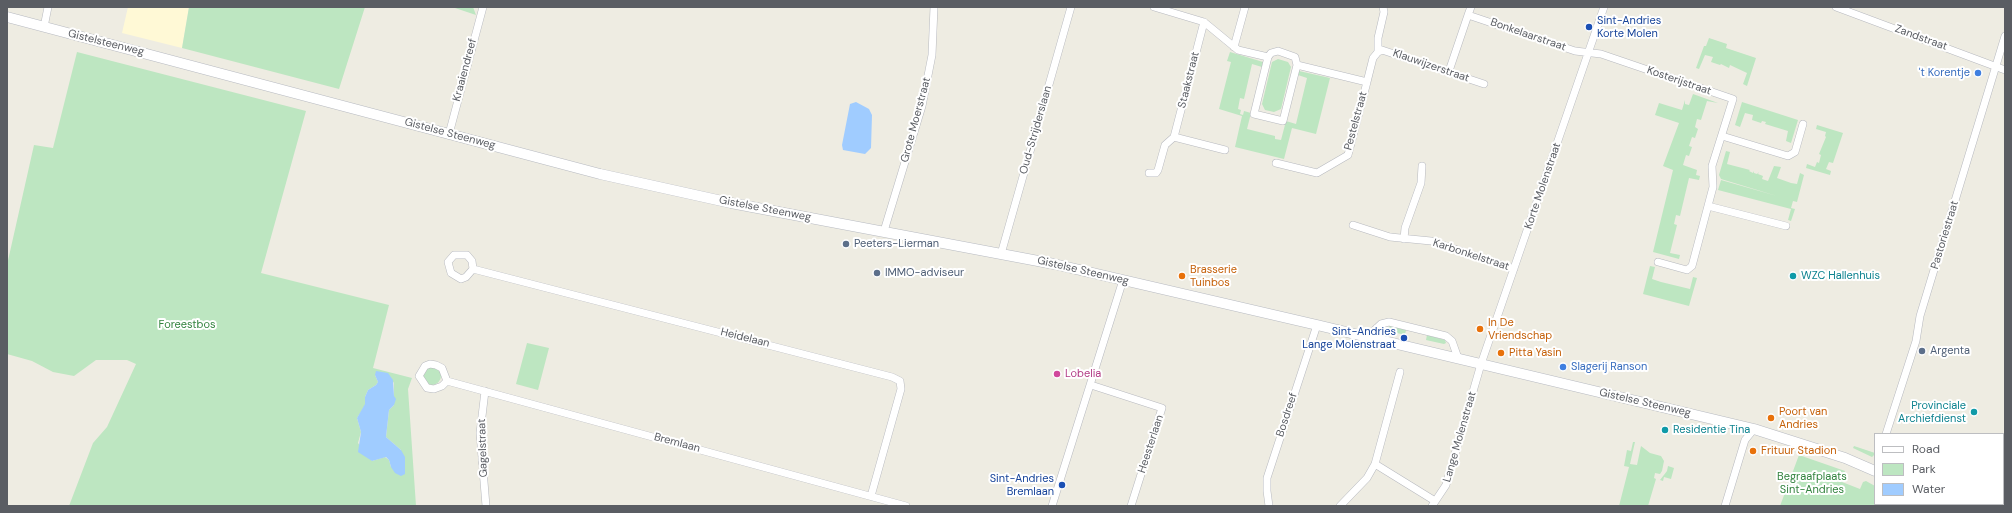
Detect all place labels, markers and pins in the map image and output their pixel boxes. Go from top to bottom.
place label: Sint-Andries Korte Molen [1597,14,1661,40]
marker: Sint-Andries Korte Molen [1584,22,1594,32]
place label: 't Korentje [1919,66,1970,80]
marker: 't Korentje [1973,68,1983,78]
place label: Peeters-Lierman [854,237,939,251]
marker: Peeters-Lierman [841,239,851,249]
place label: Brasserie Tuinbos [1190,263,1237,289]
place label: IMMO-adviseur [885,266,964,280]
marker: IMMO-adviseur [872,268,882,278]
place label: WZC Hallenhuis [1801,269,1880,283]
marker: Brasserie Tuinbos [1177,271,1187,281]
marker: WZC Hallenhuis [1788,271,1798,281]
place label: In De Vriendschap [1488,316,1552,342]
marker: In De Vriendschap [1475,324,1485,334]
place label: Sint-Andries Lange Molenstraat [1302,325,1396,351]
marker: Sint-Andries Lange Molenstraat [1399,333,1409,343]
place label: Argenta [1930,344,1970,358]
place label: Pitta Yasin [1509,346,1562,360]
marker: Argenta [1917,346,1927,356]
marker: Pitta Yasin [1496,348,1506,358]
place label: Slagerij Ranson [1571,360,1647,374]
marker: Slagerij Ranson [1558,362,1568,372]
place label: Lobelia [1065,367,1101,381]
marker: Lobelia [1052,369,1062,379]
place label: Provinciale Archiefdienst [1898,399,1966,425]
place label: Poort van Andries [1779,405,1827,431]
marker: Provinciale Archiefdienst [1969,407,1979,417]
marker: Poort van Andries [1766,413,1776,423]
place label: Residentie Tina [1673,423,1750,437]
marker: Residentie Tina [1660,425,1670,435]
place label: Frituur Stadion [1761,444,1837,458]
marker: Frituur Stadion [1748,446,1758,456]
place label: Sint-Andries Bremlaan [990,472,1054,498]
marker: Sint-Andries Bremlaan [1057,480,1067,490]

